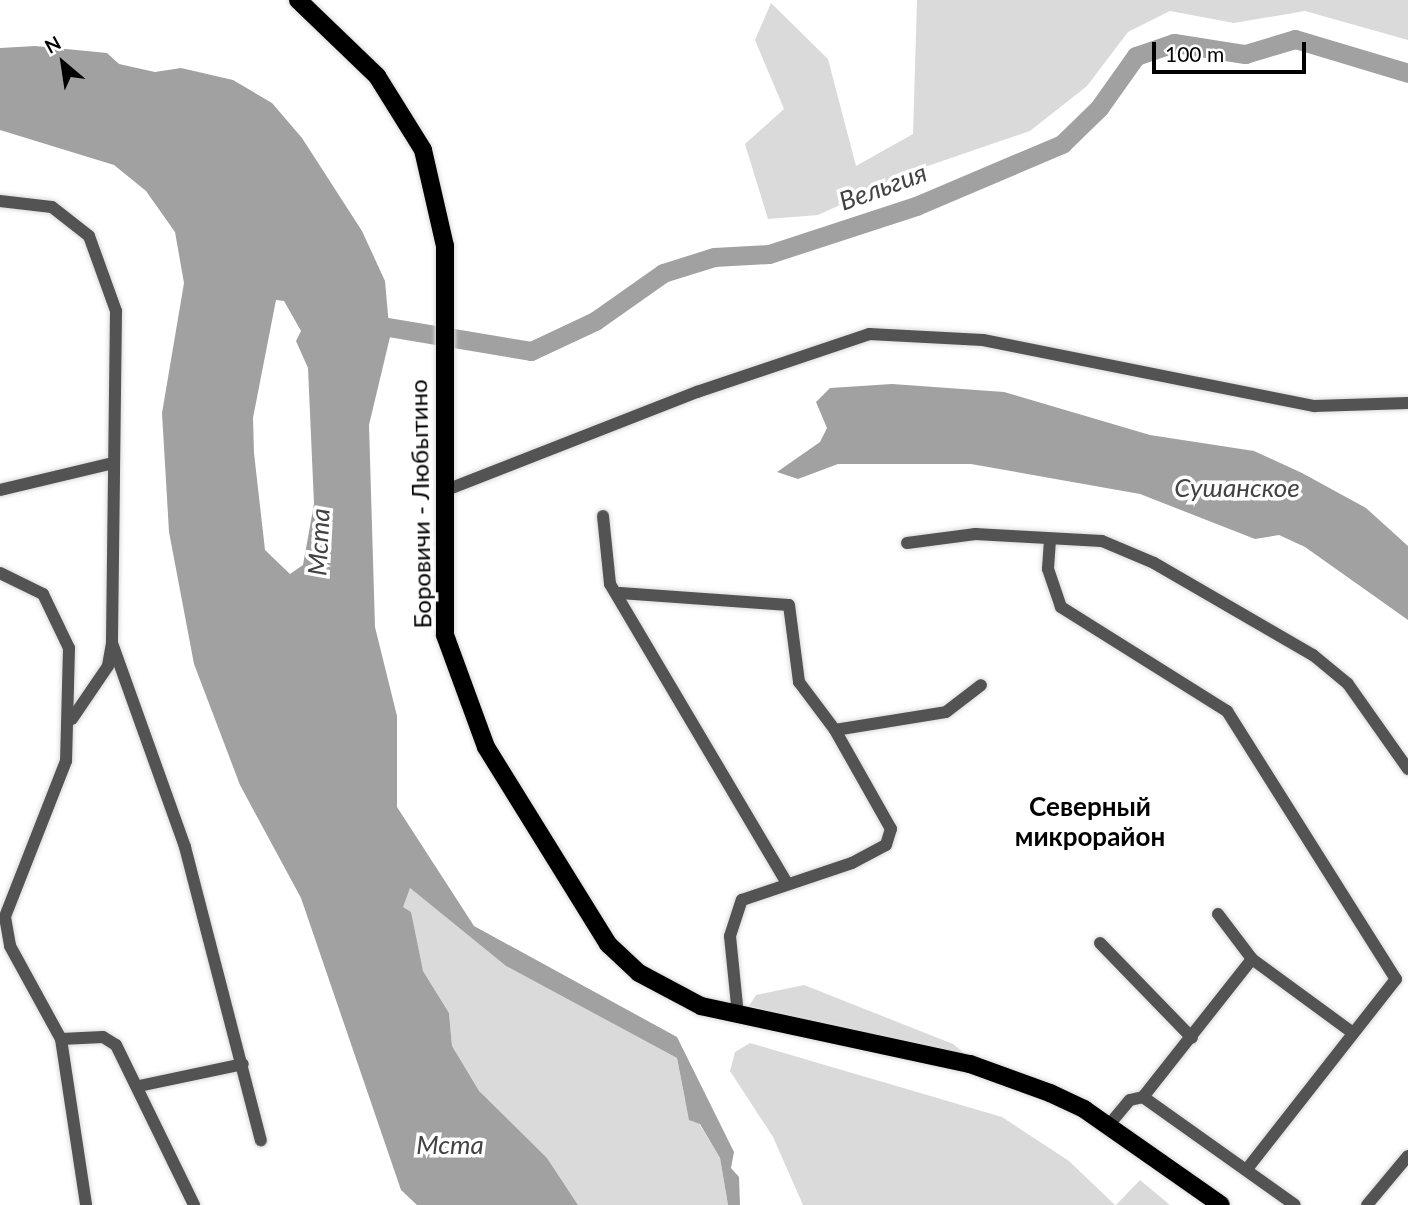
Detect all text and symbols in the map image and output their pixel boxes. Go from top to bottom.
north arrow [28,28,98,98]
scale bar [1156,28,1310,72]
text: N [41,31,65,58]
text: 100 m [1165,41,1224,66]
water label: Вельгия [835,157,931,217]
street label: Боровичи - Любытино [403,379,437,629]
water label: Сушанское [1174,472,1300,504]
water label: Мста [302,507,336,577]
district label: Северный микрорайон [1015,791,1165,852]
water label: Мста [416,1129,484,1161]

